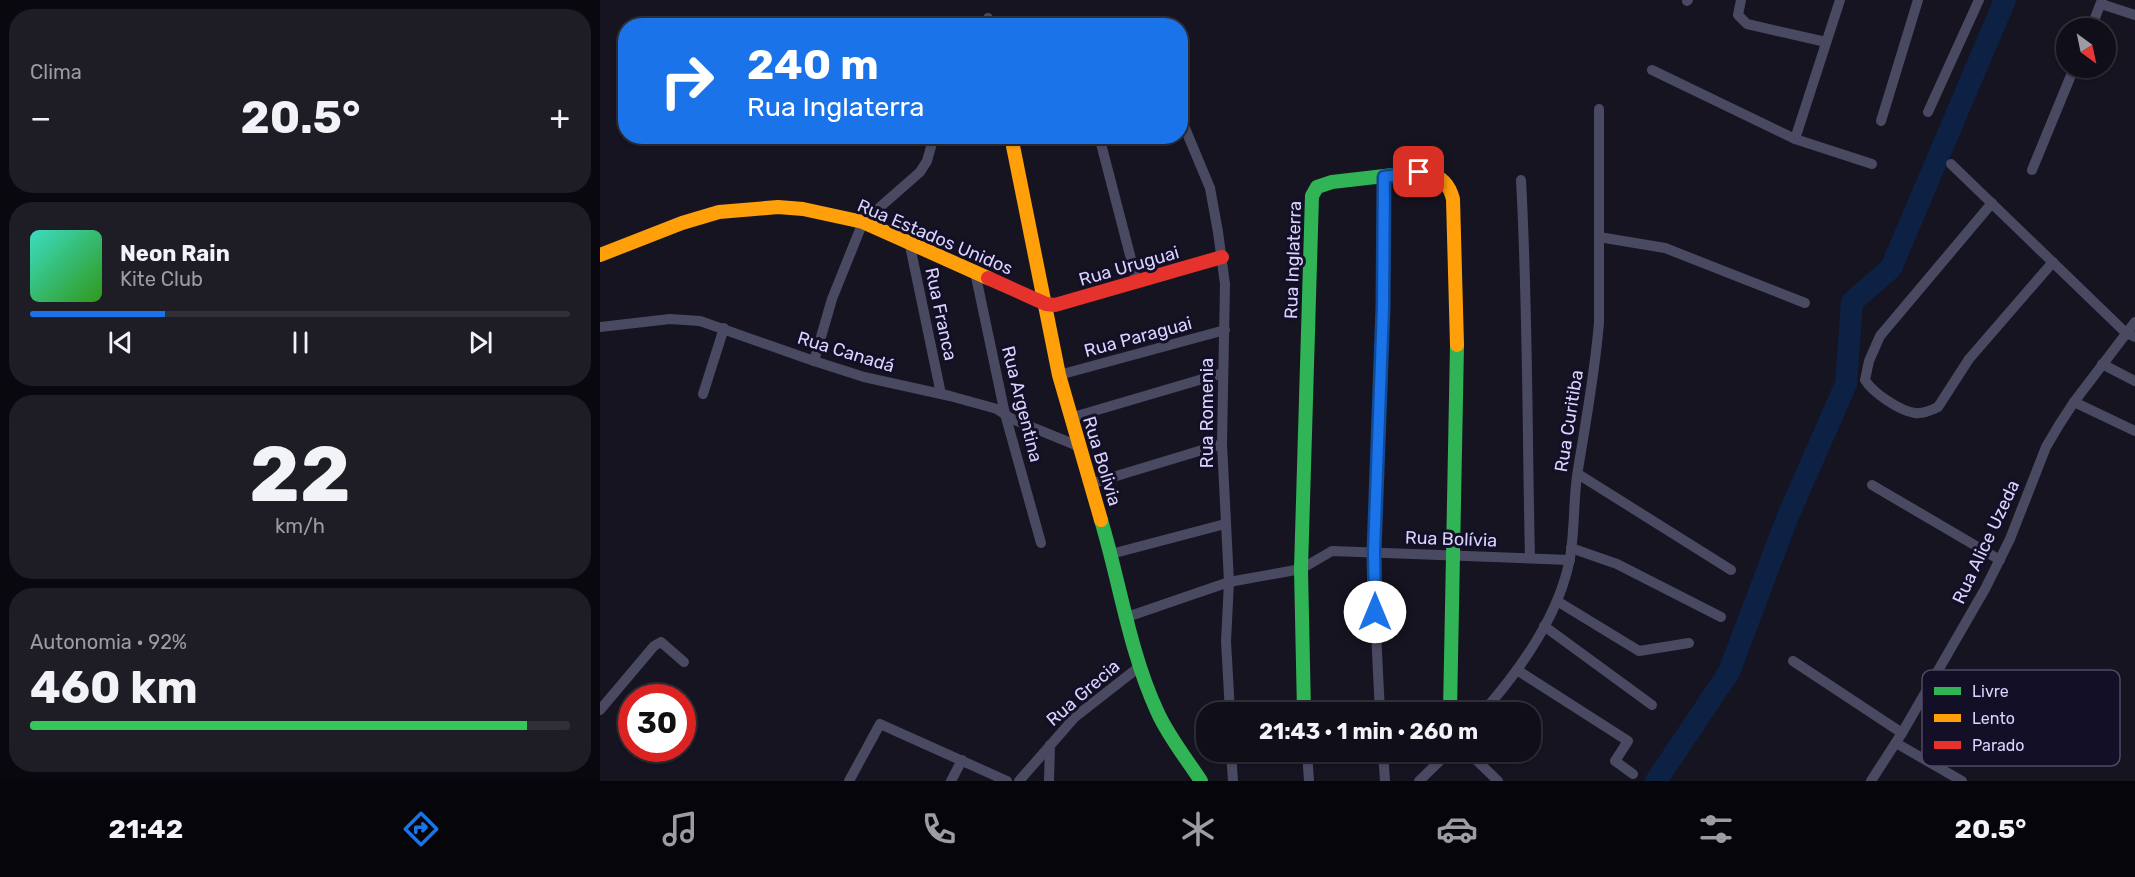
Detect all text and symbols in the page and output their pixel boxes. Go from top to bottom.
north arrow [2056,18,2116,78]
map controls [2056,18,2116,78]
text: 240 m [747,40,879,90]
icon: right [648,42,726,120]
text: Clima [30,60,82,84]
text: 20.5° [241,91,360,144]
text: Rua Inglaterra [747,91,925,123]
text: − [30,98,51,137]
text: + [549,98,570,137]
pin [1393,146,1444,197]
icon: arrive [1402,155,1435,188]
street label: Rua Estados Unidos [854,194,1016,280]
street label: Rua Inglaterra [1280,200,1306,320]
text: Neon Rain [120,240,230,267]
street label: Rua Uruguai [1076,241,1182,291]
street label: Rua Franca [920,265,962,363]
text: Kite Club [120,267,203,291]
street label: Rua Paraguai [1082,312,1194,362]
icon: previous [104,326,137,359]
icon: pause [284,326,317,359]
icon: next [464,326,497,359]
street label: Rua Canadá [795,327,897,377]
street label: Rua Argentina [997,344,1047,464]
street label: Rua Romenia [1196,358,1218,468]
street label: Rua Curitiba [1550,368,1588,474]
street label: Rua Bolivia [1078,414,1126,508]
text: 22 [249,428,351,521]
street label: Rua Alice Uzeda [1948,477,2024,607]
text: km/h [275,514,325,538]
street label: Rua Bolívia [1404,526,1498,552]
position arrow [1343,580,1407,644]
text: Autonomia · 92% [30,630,187,654]
street label: Rua Grecia [1042,655,1124,731]
text: 460 km [30,661,198,714]
legend [1922,670,2120,766]
text: Livre [1972,682,2009,701]
speed limit sign: 30 [618,684,696,762]
text: Lento [1972,709,2015,728]
text: 21:43 · 1 min · 260 m [1259,718,1478,745]
text: Parado [1972,736,2024,755]
icon: directions [400,808,442,850]
icon: music [659,808,701,850]
icon: phone [918,808,960,850]
icon: climate [1177,808,1219,850]
icon: car [1436,808,1478,850]
icon: filters [1695,808,1737,850]
text: 21:42 [109,813,183,845]
text: 20.5° [1954,813,2026,845]

